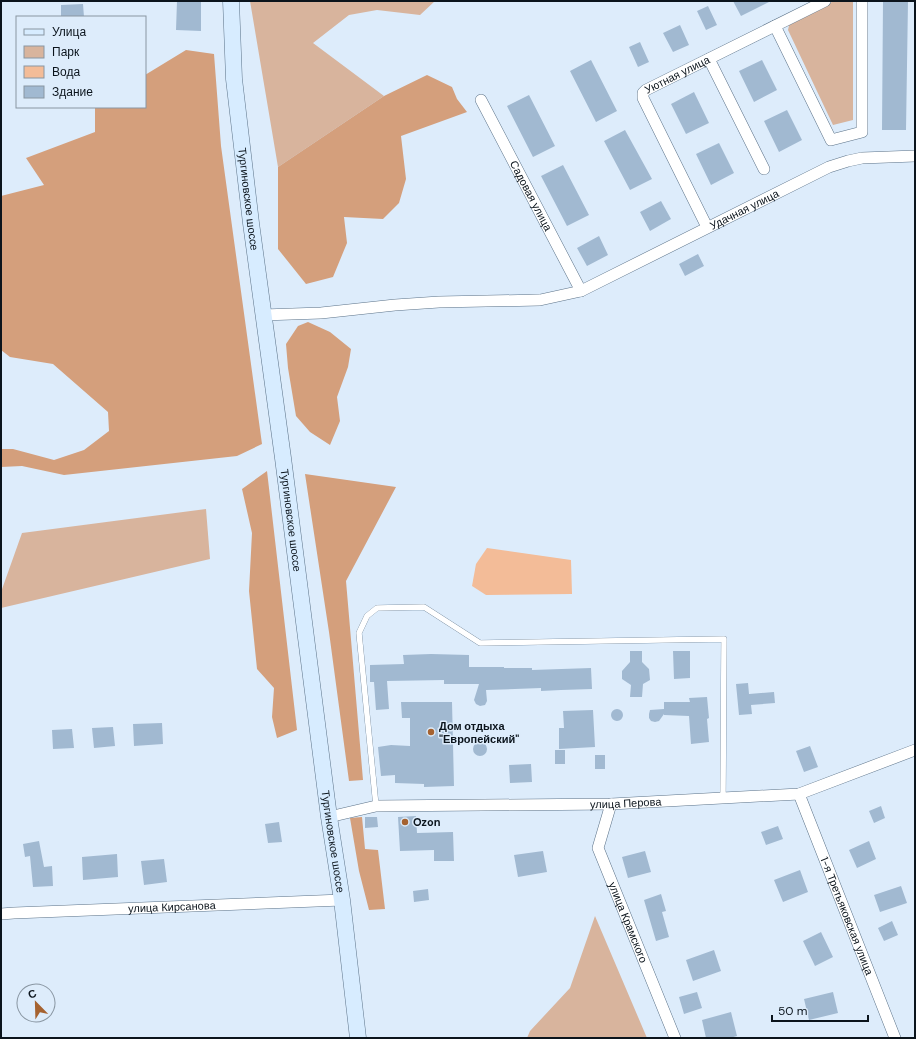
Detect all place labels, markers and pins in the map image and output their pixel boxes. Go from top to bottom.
place label: Дом отдыха "Европейский" [439,719,519,746]
marker: Дом отдыха "Европейский" [426,727,436,737]
place label: Ozon [413,815,441,829]
marker: Ozon [400,817,410,827]

